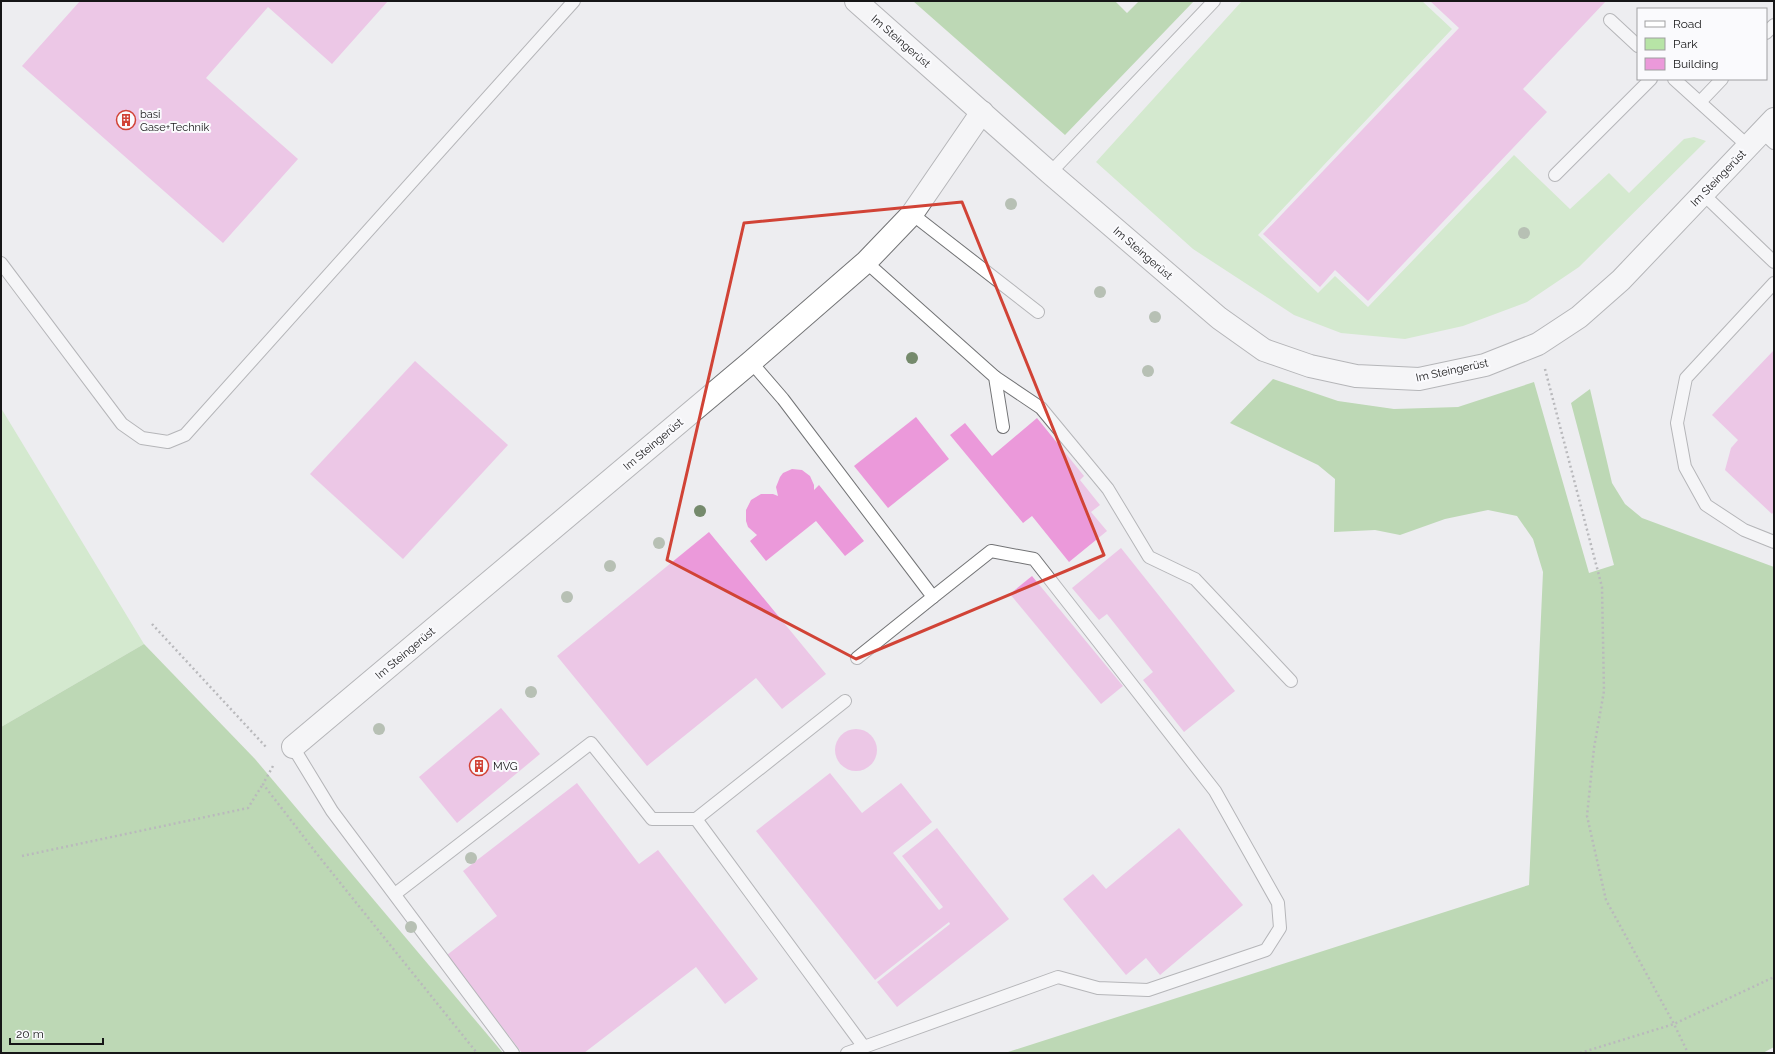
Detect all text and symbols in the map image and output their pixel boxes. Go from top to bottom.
legend [1637,8,1767,80]
street label: Im Steingerüst [869,12,933,71]
text: Road [1673,17,1702,31]
text: Park [1673,37,1698,51]
text: Building [1673,57,1719,71]
place label: basi Gase+Technik [140,108,209,134]
building icon: basi Gase+Technik [115,109,137,131]
street label: Im Steingerüst [1688,147,1749,209]
street label: Im Steingerüst [1111,224,1175,283]
street label: Im Steingerüst [1415,356,1490,385]
street label: Im Steingerüst [621,416,686,473]
street label: Im Steingerüst [373,625,438,682]
building icon: MVG [468,755,490,777]
place label: MVG [493,760,518,773]
scale bar [10,1020,103,1046]
text: 20 m [16,1027,44,1041]

